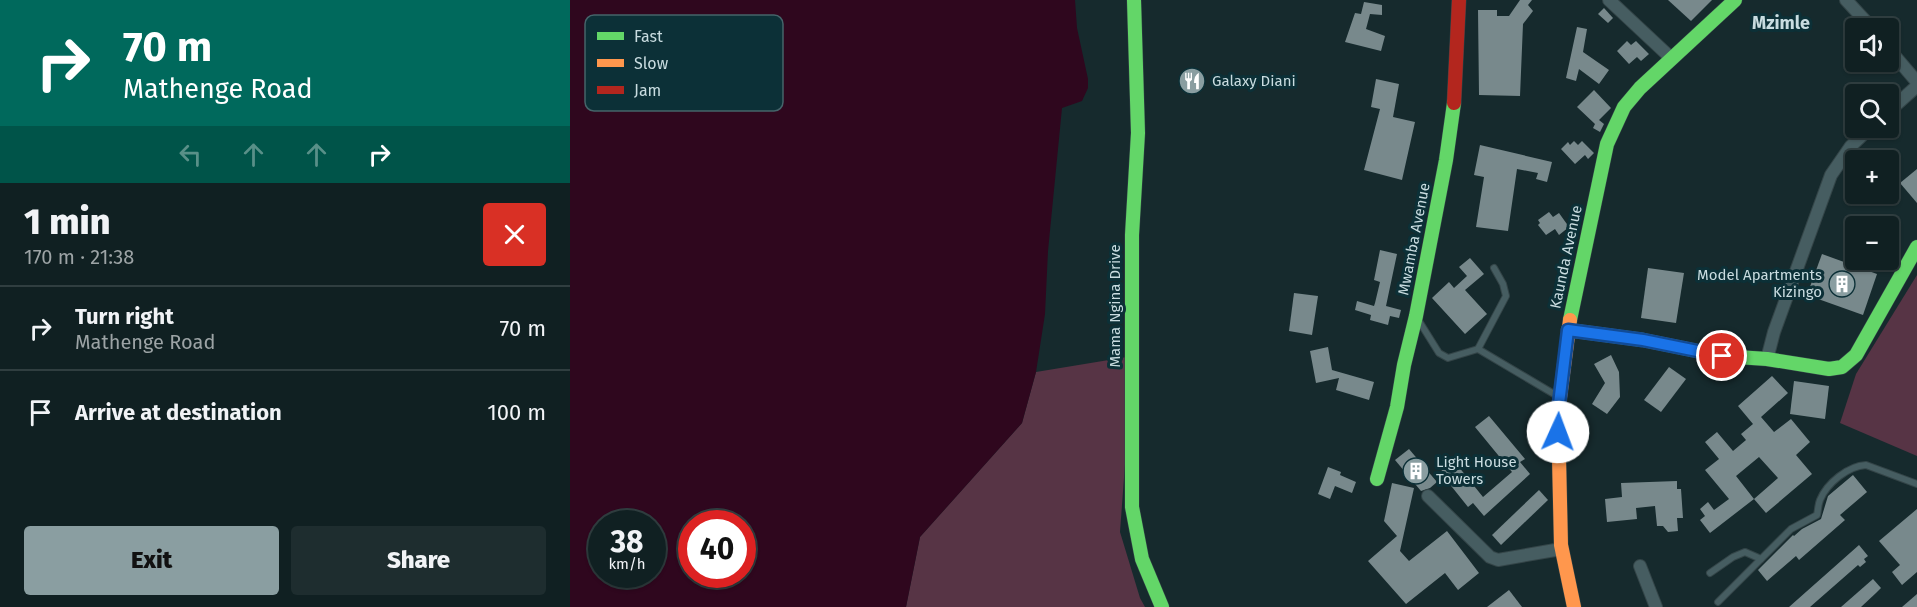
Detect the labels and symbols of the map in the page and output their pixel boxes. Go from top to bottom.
district label: Mzimle [1752,12,1810,34]
legend [585,15,783,111]
text: Fast [634,27,663,46]
text: Slow [634,54,669,73]
restaurant icon: Galaxy Diani [1177,66,1207,96]
place label: Galaxy Diani [1212,72,1296,90]
text: Jam [634,81,661,100]
street label: Mwamba Avenue [1394,181,1434,297]
street label: Kaunda Avenue [1546,204,1586,310]
street label: Mama Ngina Drive [1106,244,1124,368]
place label: Model Apartments Kizingo [1697,266,1822,301]
building icon: Model Apartments Kizingo [1827,269,1857,299]
pin [1696,330,1747,381]
position arrow [1526,400,1590,464]
place label: Light House Towers [1436,453,1517,488]
building icon: Light House Towers [1401,456,1431,486]
speed limit sign: 40 [678,510,756,588]

